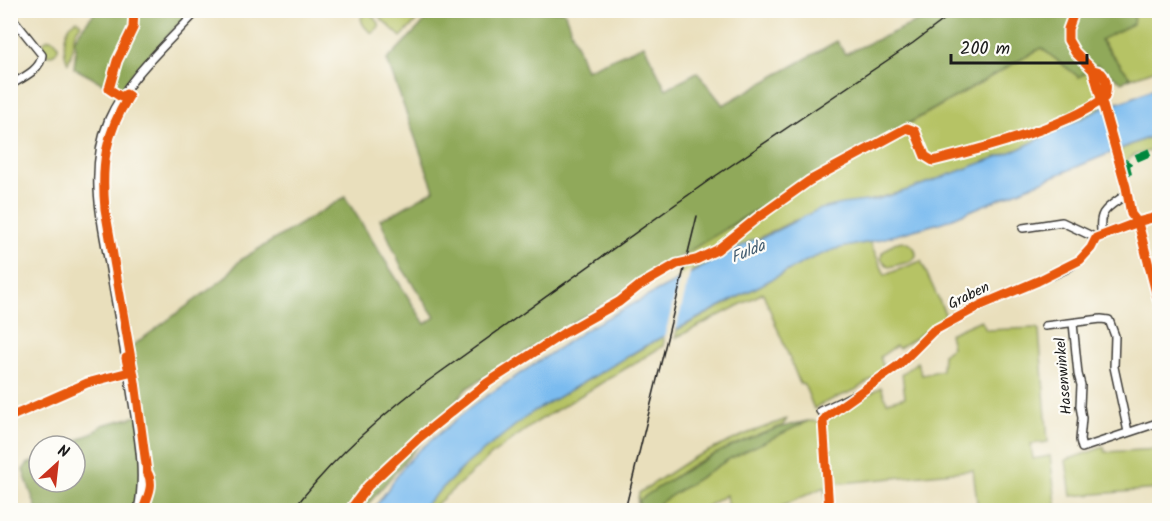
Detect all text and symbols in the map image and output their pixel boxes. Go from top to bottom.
scale bar [951,27,1088,65]
text: 200 m [960,35,1010,64]
water label: Fulda [727,233,771,270]
street label: Graben [944,276,994,316]
street label: Hasenwinkel [1049,336,1079,416]
north arrow [27,434,87,494]
text: N [53,439,73,465]

